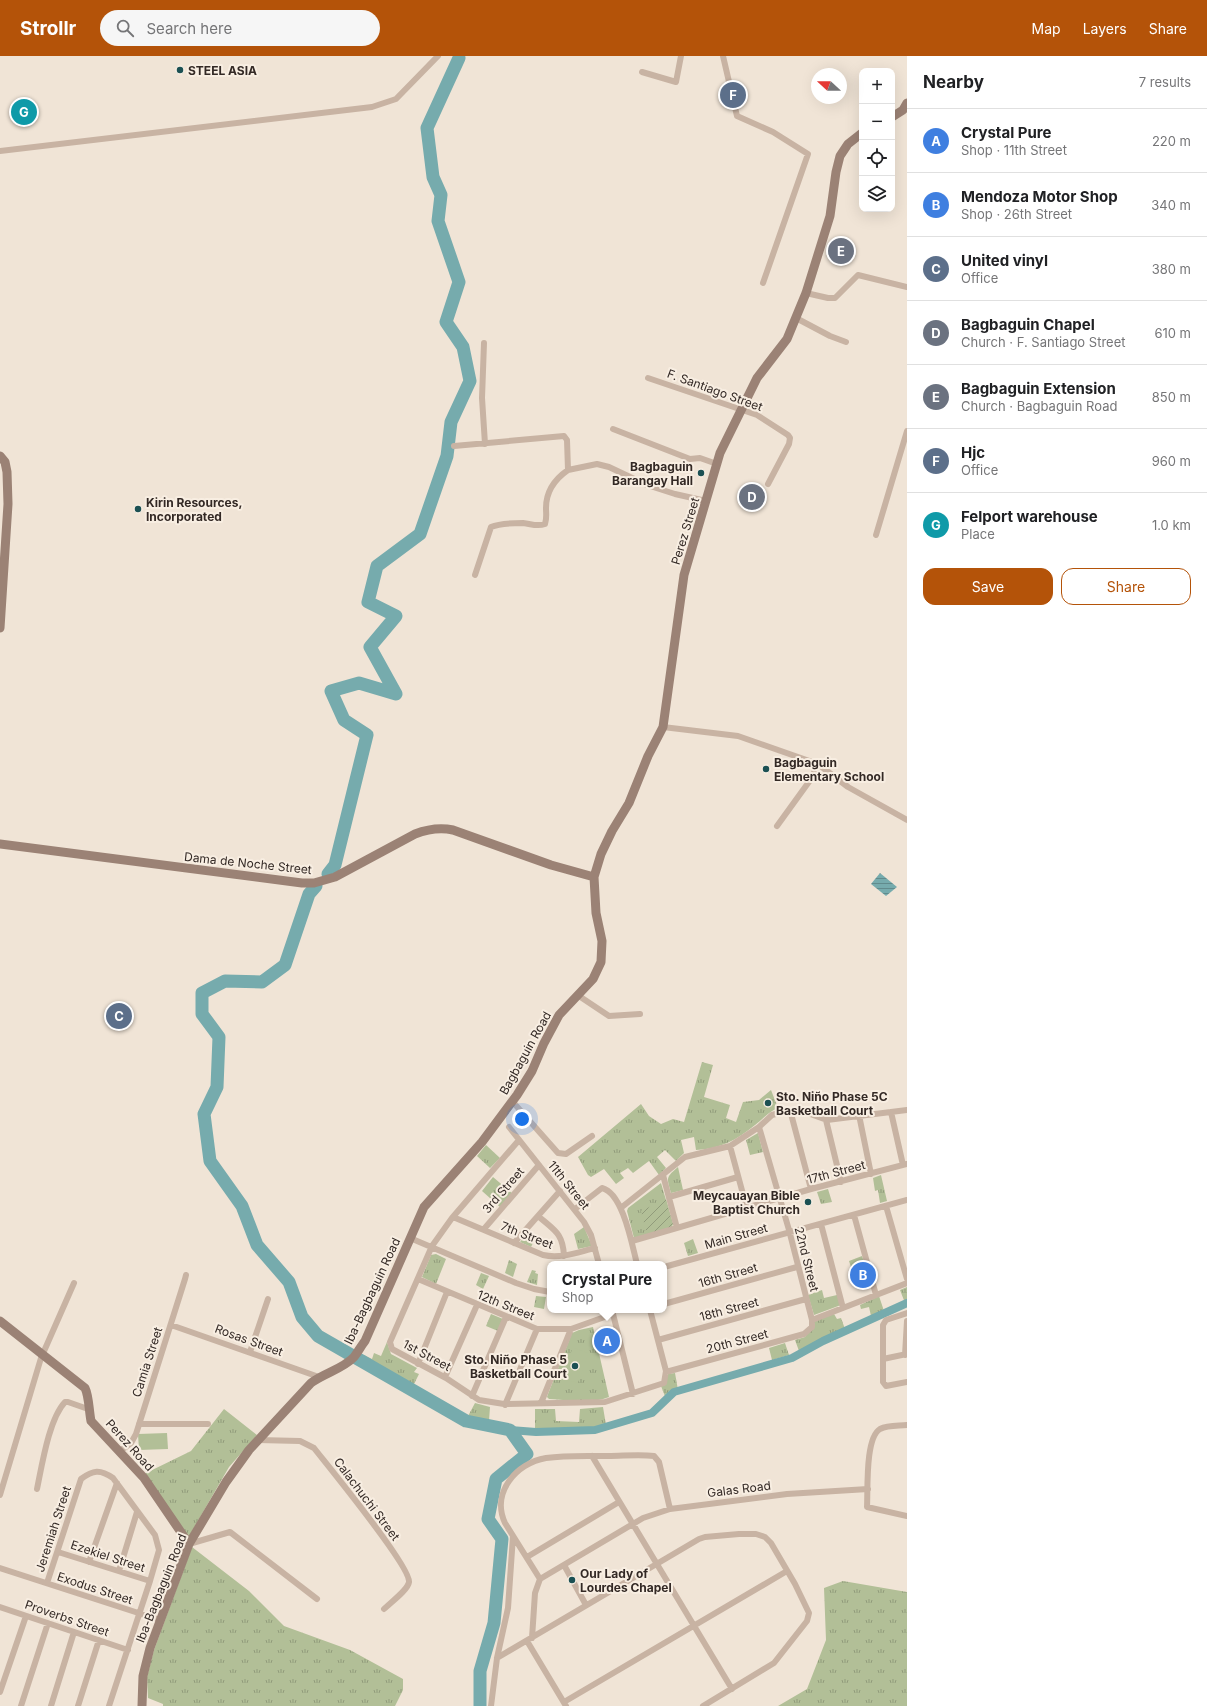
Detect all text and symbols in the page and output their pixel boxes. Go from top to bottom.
search box [100,10,380,46]
text: Strollr [20,17,76,40]
icon: search [114,17,136,39]
text: Search here [146,19,232,38]
text: Map [1032,20,1061,37]
text: Layers [1083,20,1127,37]
text: Share [1149,20,1187,37]
place label: STEEL ASIA [188,63,257,78]
marker: STEEL ASIA [175,65,185,75]
north arrow [811,68,847,104]
map controls [859,68,895,212]
button: + [859,68,895,104]
text: Nearby [923,72,984,92]
text: 7 results [1139,74,1191,90]
pin: F [720,80,746,110]
pin: G [11,97,37,127]
button: − [859,104,895,140]
text: Crystal Pure [961,123,1052,142]
text: A [931,133,941,149]
text: 220 m [1152,133,1191,149]
button: locate [859,140,895,176]
text: Shop · 11th Street [961,142,1067,158]
button: layers [859,176,895,212]
text: Mendoza Motor Shop [961,187,1118,206]
text: B [932,197,940,213]
text: 340 m [1151,197,1191,213]
text: Shop · 26th Street [961,206,1072,222]
pin: E [828,236,854,266]
text: United vinyl [961,251,1048,270]
text: C [931,261,941,277]
text: 380 m [1152,261,1191,277]
text: Office [961,270,998,286]
text: Bagbaguin Chapel [961,315,1095,334]
text: D [931,325,941,341]
text: 610 m [1154,325,1191,341]
text: Church · F. Santiago Street [961,334,1126,350]
street label: F. Santiago Street [665,366,765,414]
text: Bagbaguin Extension [961,379,1116,398]
text: E [932,389,940,405]
text: 850 m [1152,389,1191,405]
text: Church · Bagbaguin Road [961,398,1117,414]
text: Hjc [961,443,985,462]
text: F [932,453,940,469]
text: 960 m [1152,453,1191,469]
place label: Bagbaguin Barangay Hall [612,459,693,488]
text: Office [961,462,998,478]
marker: Bagbaguin Barangay Hall [696,468,706,478]
pin: D [739,482,765,512]
place label: Kirin Resources, Incorporated [146,495,242,524]
street label: Perez Street [668,495,702,566]
marker: Kirin Resources, Incorporated [133,504,143,514]
text: Felport warehouse [961,507,1098,526]
text: G [931,517,941,533]
text: 1.0 km [1152,517,1191,533]
text: Place [961,526,995,542]
button: Save [923,568,1053,605]
button: Share [1061,568,1191,605]
place label: Bagbaguin Elementary School [774,755,884,784]
marker: Bagbaguin Elementary School [761,764,771,774]
street label: Dama de Noche Street [183,849,313,877]
pin: C [106,1001,132,1031]
street label: Bagbaguin Road [496,1009,554,1097]
place label: Sto. Niño Phase 5C Basketball Court [776,1089,888,1118]
marker: Sto. Niño Phase 5C Basketball Court [763,1098,773,1108]
your location [512,1109,532,1129]
street label: 17th Street [805,1157,867,1187]
street label: 11th Street [545,1158,593,1212]
street label: 3rd Street [479,1164,527,1216]
place label: Meycauayan Bible Baptist Church [693,1188,800,1217]
marker: Meycauayan Bible Baptist Church [803,1197,813,1207]
street label: 7th Street [499,1218,555,1252]
street label: Main Street [703,1220,769,1252]
street label: 22nd Street [792,1225,822,1293]
street label: Iba-Bagbaguin Road [341,1235,403,1347]
street label: 16th Street [697,1259,759,1291]
pin: B [850,1260,876,1290]
popup [547,1261,667,1313]
text: Crystal Pure [562,1270,652,1289]
street label: 12th Street [475,1287,537,1323]
text: Shop [562,1289,594,1305]
street label: 18th Street [698,1294,760,1324]
street label: Rosas Street [213,1321,285,1359]
street label: Camia Street [129,1325,165,1399]
pin: A [594,1326,620,1356]
street label: 20th Street [704,1326,770,1356]
street label: 1st Street [400,1336,454,1374]
place label: Sto. Niño Phase 5 Basketball Court [464,1352,568,1381]
marker: Sto. Niño Phase 5 Basketball Court [570,1361,580,1371]
street label: Perez Road [103,1416,157,1474]
street label: Calachuchi Street [331,1454,403,1544]
street label: Galas Road [706,1478,772,1500]
street label: Jeremiah Street [32,1484,74,1574]
street label: Iba-Bagbaguin Road [132,1531,190,1645]
street label: Ezekiel Street [69,1537,147,1575]
place label: Our Lady of Lourdes Chapel [580,1566,672,1595]
street label: Exodus Street [55,1569,135,1607]
marker: Our Lady of Lourdes Chapel [567,1575,577,1585]
street label: Proverbs Street [23,1597,111,1639]

